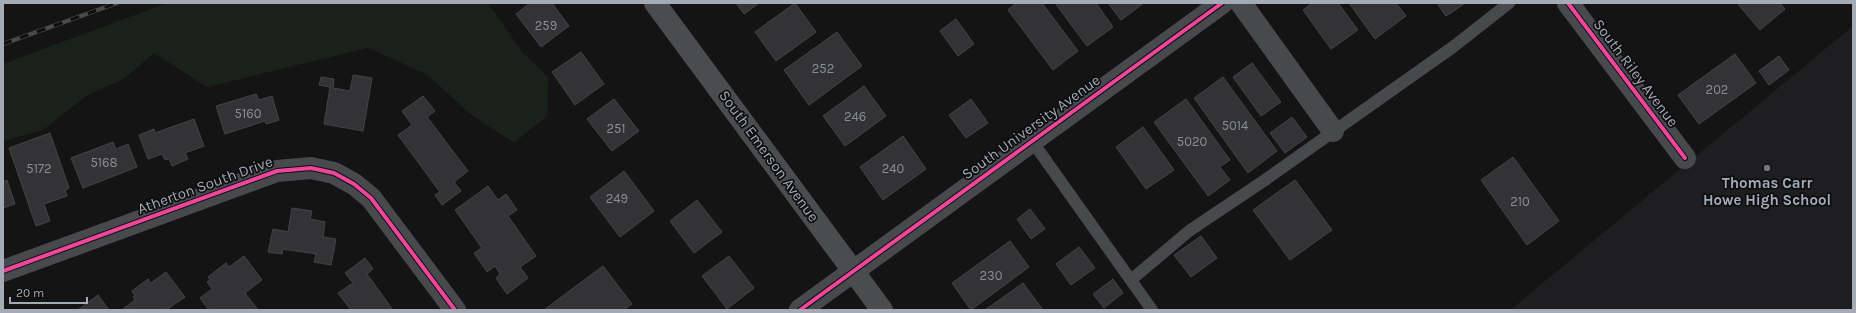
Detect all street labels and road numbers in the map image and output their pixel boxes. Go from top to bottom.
street label: South Riley Avenue [1590,16,1682,130]
street label: South University Avenue [958,71,1104,183]
street label: South Emerson Avenue [715,87,823,225]
street label: Atherton South Drive [135,152,275,218]

